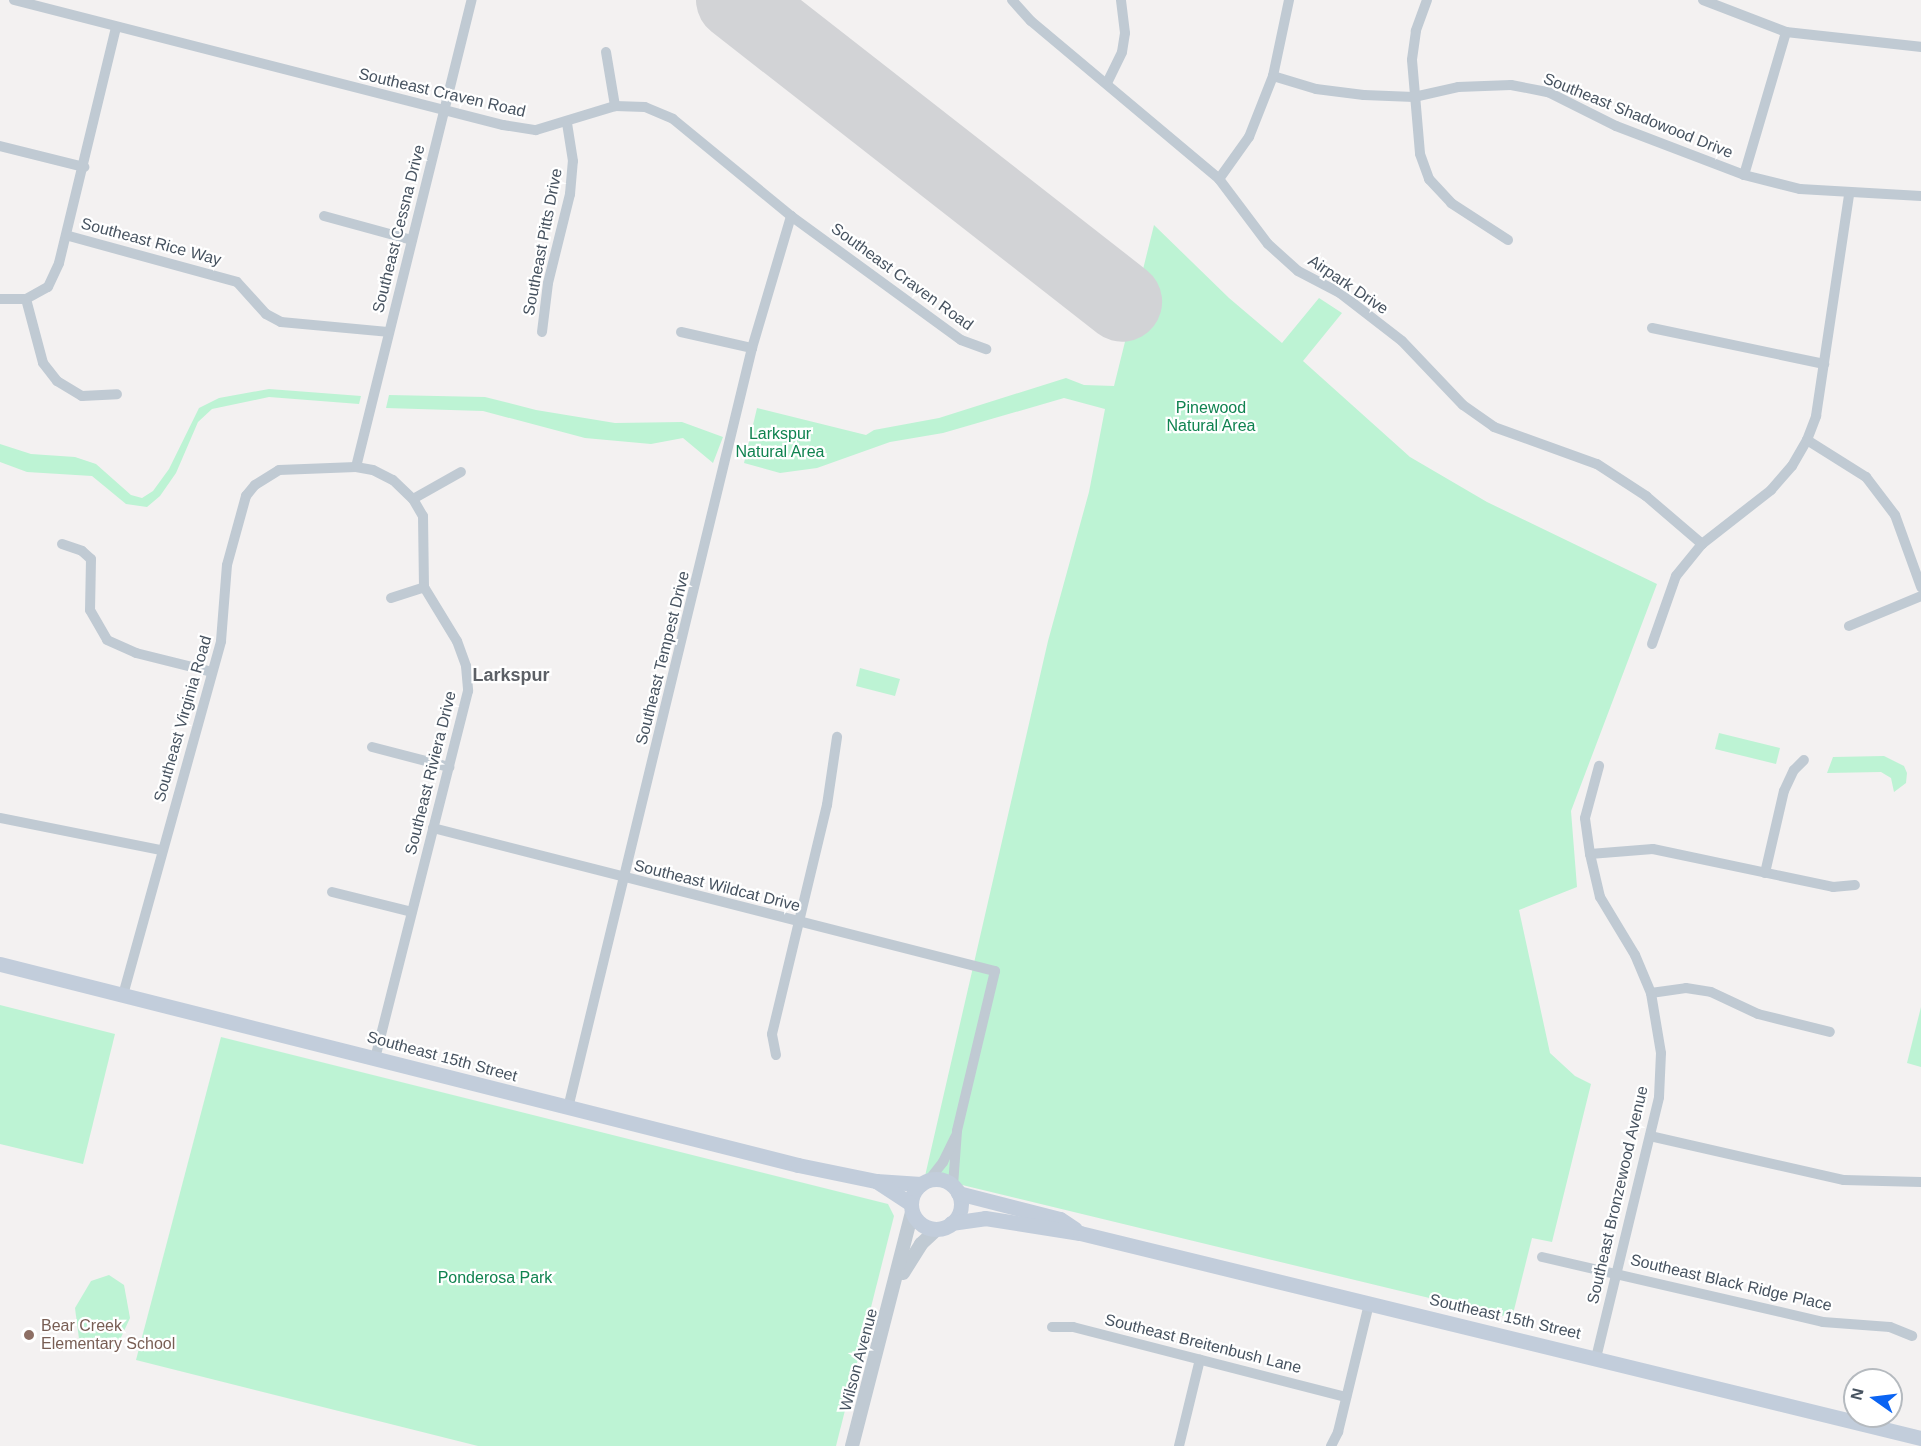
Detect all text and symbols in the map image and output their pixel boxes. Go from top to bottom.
street label: Southeast Craven Road [357,64,527,122]
street label: Southeast Shadowood Drive [1540,69,1736,163]
street label: Southeast Cessna Drive [369,143,429,315]
street label: Southeast Pitts Drive [519,167,567,317]
street label: Southeast Rice Way [79,214,223,270]
street label: Southeast Craven Road [827,219,977,335]
street label: Airpark Drive [1304,251,1392,319]
park label: Pinewood Natural Area [1166,398,1256,436]
park label: Larkspur Natural Area [735,424,825,462]
street label: Southeast Tempest Drive [632,569,694,747]
street label: Southeast Virginia Road [150,634,216,804]
district label: Larkspur [472,664,550,686]
street label: Southeast Riviera Drive [401,689,461,857]
street label: Southeast Wildcat Drive [632,856,802,916]
street label: Southeast 15th Street [365,1028,519,1086]
street label: Southeast Bronzewood Avenue [1583,1084,1653,1306]
street label: Southeast Black Ridge Place [1628,1250,1834,1316]
park label: Ponderosa Park [438,1268,552,1288]
street label: Southeast 15th Street [1427,1290,1583,1344]
street label: Wilson Avenue [836,1306,882,1414]
street label: Southeast Breitenbush Lane [1103,1310,1303,1378]
place label: Bear Creek Elementary School [41,1316,175,1354]
marker: Bear Creek Elementary School [22,1328,36,1342]
north arrow [1843,1368,1903,1428]
text: N [1847,1386,1867,1402]

